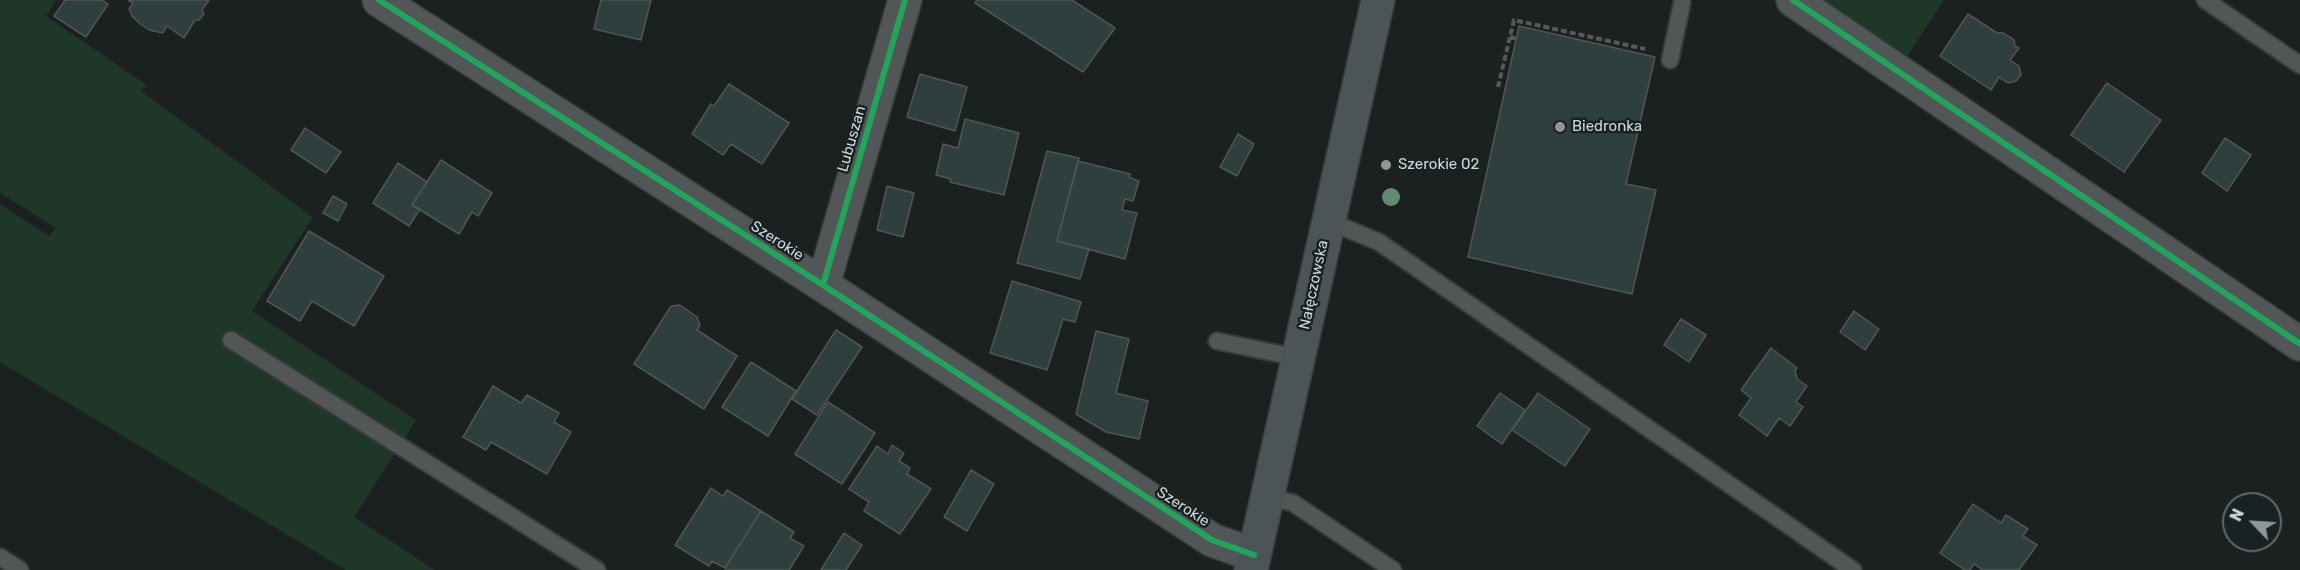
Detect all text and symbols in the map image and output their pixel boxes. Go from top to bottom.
street label: Lubuszan [834,104,870,174]
place label: Biedronka [1572,118,1642,136]
marker: Biedronka [1553,120,1567,134]
place label: Szerokie 02 [1398,156,1479,174]
marker: Szerokie 02 [1379,158,1393,172]
street label: Szerokie [747,217,807,265]
street label: Nałęczowska [1296,239,1332,331]
street label: Szerokie [1153,483,1213,531]
north arrow [2222,492,2282,552]
text: N [2226,506,2248,524]

